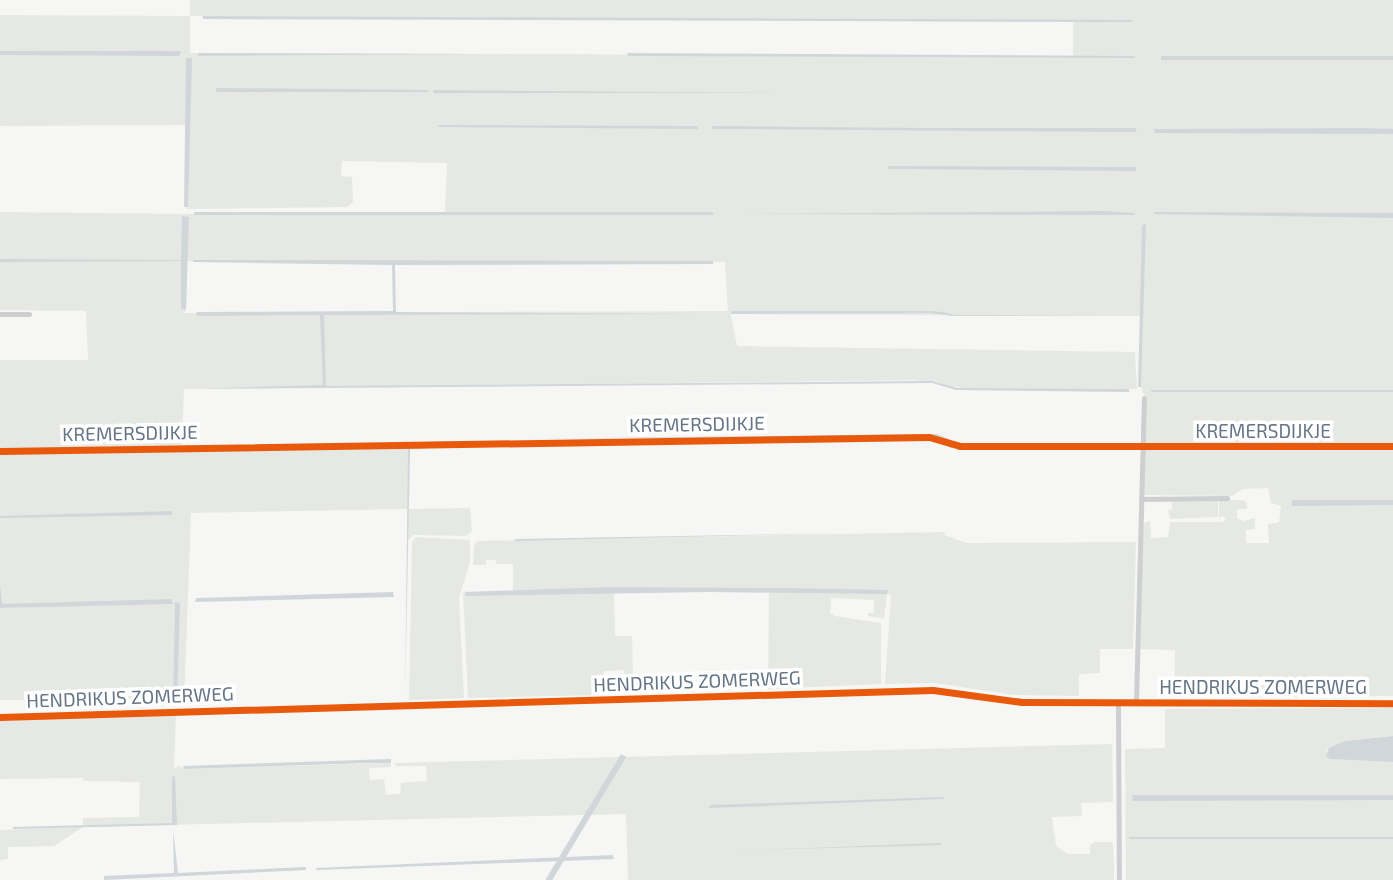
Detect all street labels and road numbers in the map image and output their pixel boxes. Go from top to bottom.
street label: KREMERSDIJKJE [629,411,765,437]
street label: KREMERSDIJKJE [62,420,198,446]
street label: KREMERSDIJKJE [1195,420,1331,442]
street label: HENDRIKUS ZOMERWEG [593,666,801,696]
street label: HENDRIKUS ZOMERWEG [1159,676,1367,698]
street label: HENDRIKUS ZOMERWEG [26,682,234,712]

